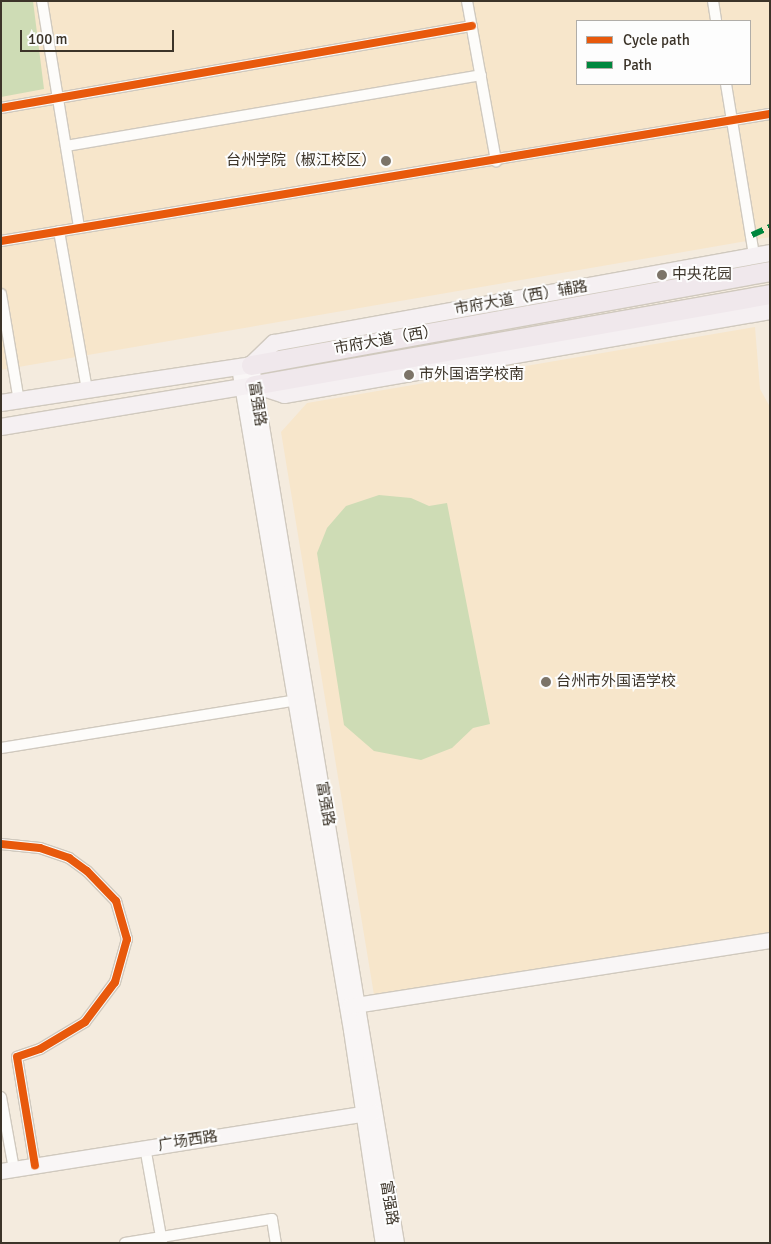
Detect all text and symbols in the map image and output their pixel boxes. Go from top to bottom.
scale bar [22,20,176,52]
legend [576,20,751,85]
text: 100 m [28,30,68,48]
text: Cycle path [623,31,690,49]
text: Path [623,56,652,74]
place label: 台州学院（椒江校区） [226,152,376,170]
marker: 台州学院（椒江校区） [380,155,392,167]
place label: 中央花园 [672,266,732,284]
marker: 中央花园 [656,269,668,281]
street label: 市府大道（西）辅路 [453,277,589,319]
street label: 市府大道（西） [333,322,439,358]
place label: 市外国语学校南 [419,366,524,384]
marker: 市外国语学校南 [403,369,415,381]
street label: 富强路 [245,380,269,428]
place label: 台州市外国语学校 [556,673,676,691]
marker: 台州市外国语学校 [540,676,552,688]
street label: 富强路 [312,780,338,828]
street label: 广场西路 [157,1127,219,1155]
street label: 富强路 [377,1179,401,1227]

